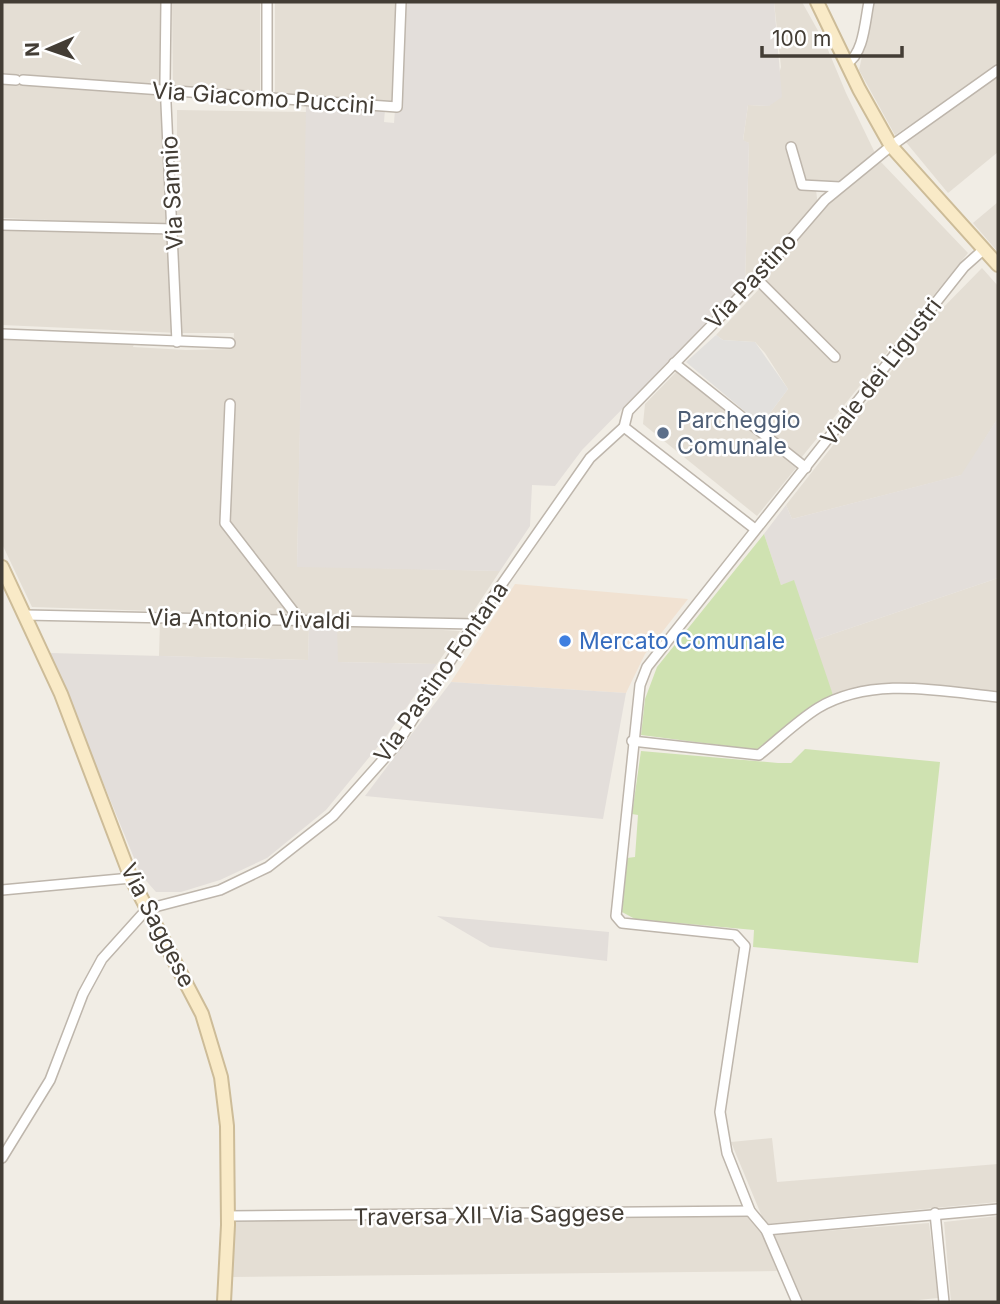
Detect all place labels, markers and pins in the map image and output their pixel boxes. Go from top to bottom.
place label: Parcheggio Comunale [677,406,801,460]
marker: Parcheggio Comunale [655,425,671,441]
place label: Mercato Comunale [579,627,785,655]
marker: Mercato Comunale [557,633,573,649]

